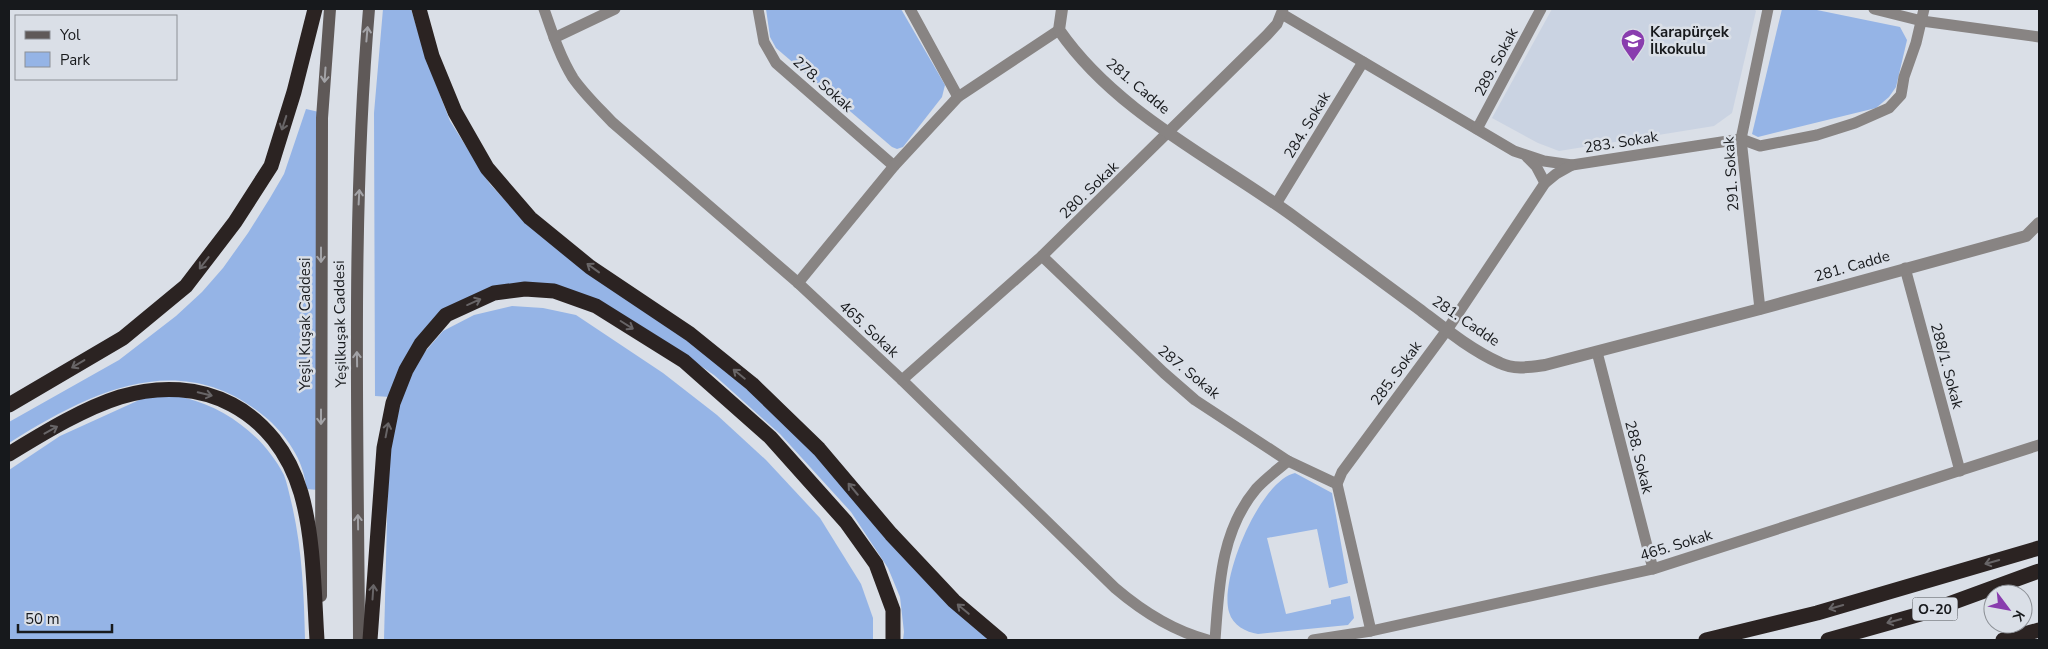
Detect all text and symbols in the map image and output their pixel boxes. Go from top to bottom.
legend [15,15,178,80]
place label: Karapürçek İlkokulu [1650,22,1730,59]
street label: 289. Sokak [1470,24,1523,100]
text: Yol [59,25,81,45]
one-way arrow [362,27,372,43]
school or university icon: Karapürçek İlkokulu [1620,28,1646,62]
text: Park [60,50,90,70]
street label: 278. Sokak [789,52,858,117]
street label: 281. Cadde [1102,53,1174,119]
one-way arrow [320,67,330,83]
street label: 284. Sokak [1279,87,1335,162]
one-way arrow [279,115,289,131]
street label: 283. Sokak [1583,126,1660,158]
street label: 291. Sokak [1718,136,1744,212]
street label: 280. Sokak [1055,157,1123,223]
one-way arrow [354,189,363,205]
one-way arrow [316,246,326,262]
street label: 281. Cadde [1812,246,1892,286]
one-way arrow [198,256,209,269]
street label: Yeşil Kuşak Caddesi [295,258,315,391]
street label: Yeşilkuşak Caddesi [329,260,351,389]
one-way arrow [587,263,601,273]
street label: 281. Cadde [1428,291,1504,351]
street label: 465. Sokak [835,296,904,362]
one-way arrow [466,297,481,306]
one-way arrow [619,321,633,331]
street label: 288/1. Sokak [1926,321,1968,412]
street label: 285. Sokak [1366,336,1426,409]
street label: 287. Sokak [1154,341,1225,404]
one-way arrow [352,351,362,368]
one-way arrow [72,360,86,370]
one-way arrow [733,368,746,379]
one-way arrow [196,390,212,399]
one-way arrow [316,408,326,425]
street label: 288. Sokak [1620,418,1658,496]
one-way arrow [383,422,393,438]
one-way arrow [43,425,58,434]
one-way arrow [848,483,859,496]
one-way arrow [353,514,363,530]
street label: 465. Sokak [1637,524,1715,565]
one-way arrow [1985,557,2001,567]
one-way arrow [369,584,378,600]
north arrow [1983,584,2033,634]
road number: O-20 [1912,598,1958,620]
scale bar [18,602,111,634]
one-way arrow [956,603,969,614]
one-way arrow [1829,603,1845,613]
text: K [2008,607,2029,625]
text: 50 m [25,609,60,629]
one-way arrow [1886,617,1902,627]

